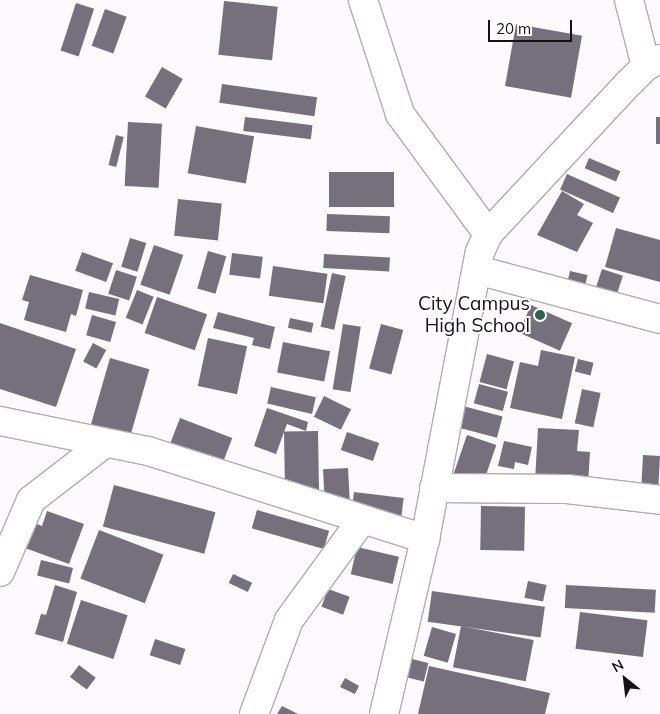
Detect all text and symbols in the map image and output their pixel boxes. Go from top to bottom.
scale bar [490,10,574,42]
text: 20 m [496,19,531,38]
place label: City Campus High School [418,293,530,337]
marker: City Campus High School [534,309,546,321]
north arrow [600,654,650,704]
text: N [609,655,627,676]

